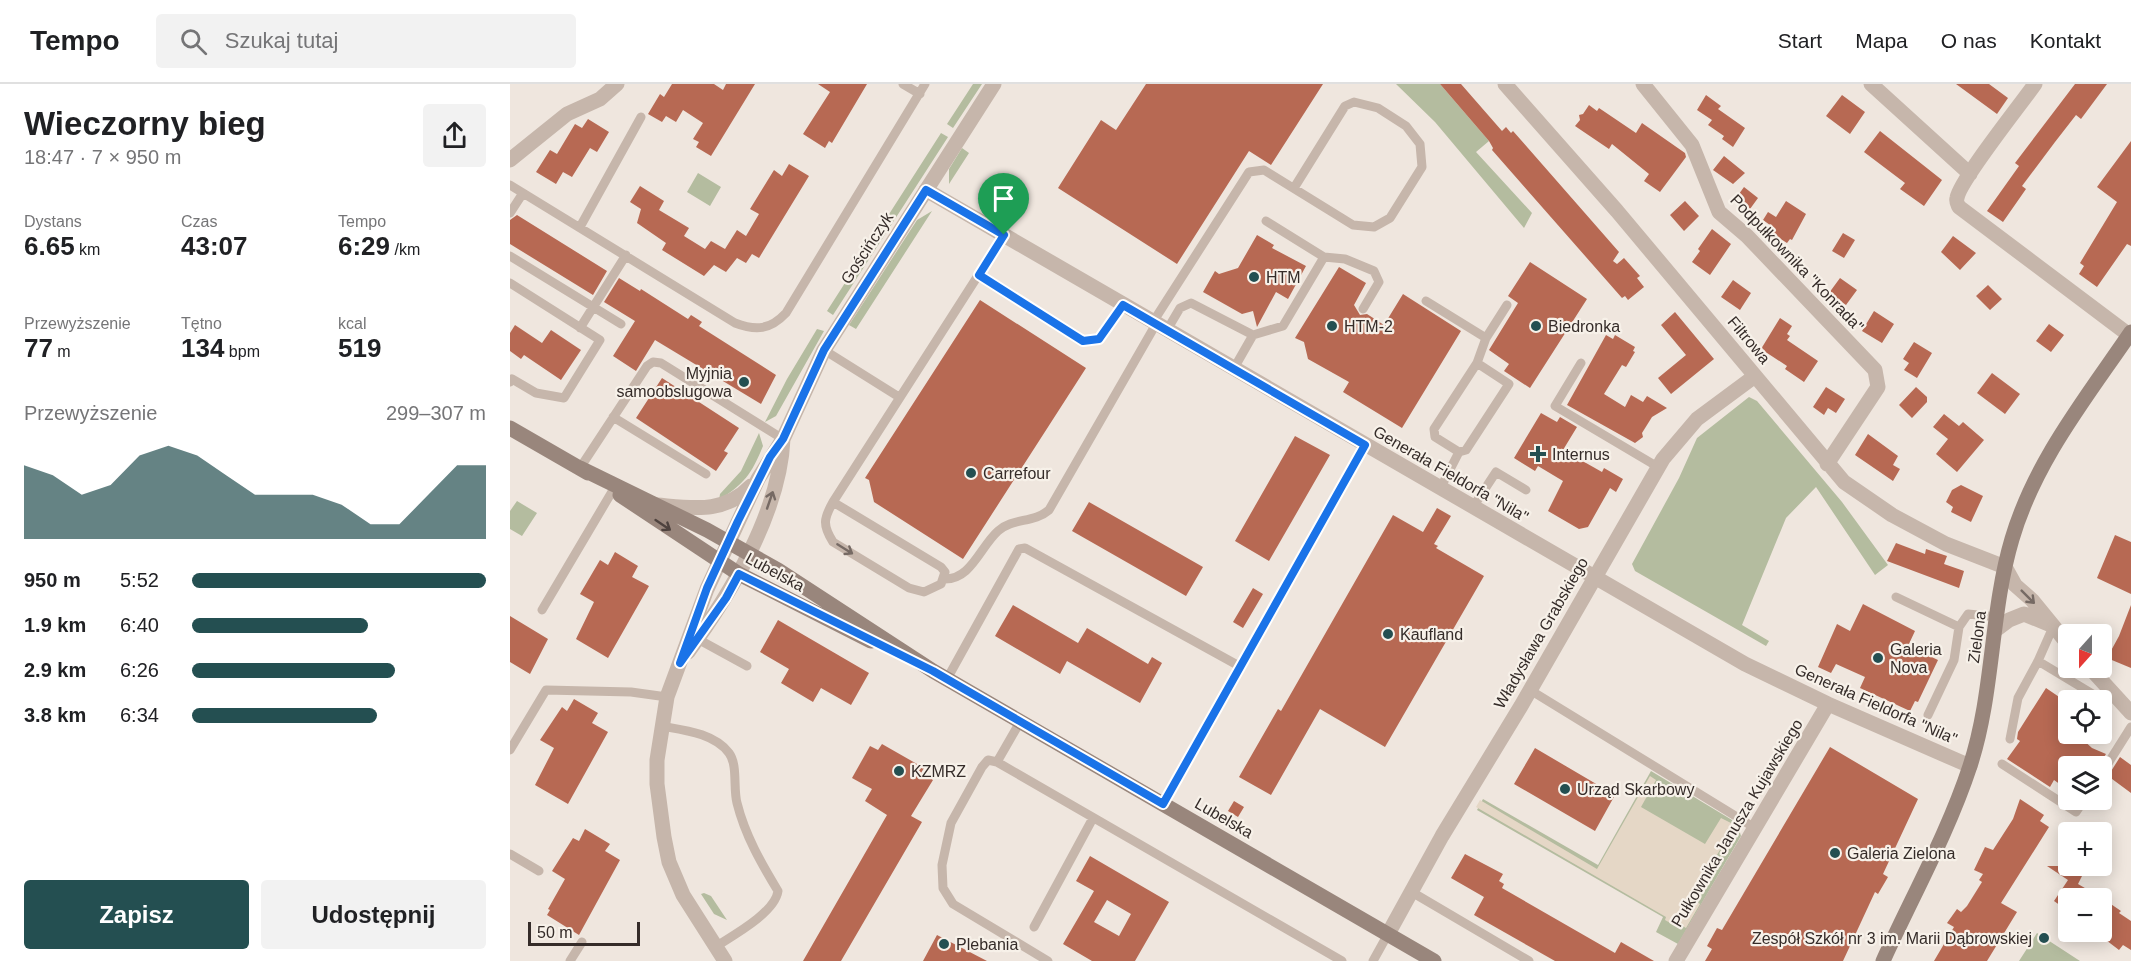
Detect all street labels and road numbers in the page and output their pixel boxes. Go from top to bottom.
street label: Podpułkownika "Konrada" [1727,191,1867,335]
street label: Gościńczyk [838,208,897,287]
street label: Filtrowa [1724,313,1774,367]
street label: Generała Fieldorfa "Nila" [1371,423,1531,525]
street label: Lubelska [743,549,807,595]
street label: Władysława Grabskiego [1491,554,1591,712]
street label: Zielona [1965,610,1989,664]
street label: Generała Fieldorfa "Nila" [1792,660,1960,748]
street label: Pułkownika Janusza Kujawskiego [1668,716,1806,930]
street label: Lubelska [1192,795,1256,841]

